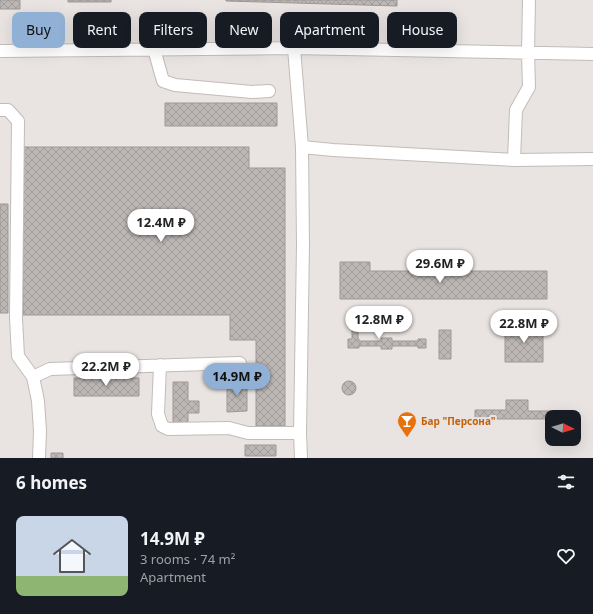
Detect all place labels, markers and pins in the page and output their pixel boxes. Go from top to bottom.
pin: 12.4M ₽ [124,209,198,243]
pin: 29.6M ₽ [403,250,477,284]
pin: 12.8M ₽ [342,306,416,340]
pin: 22.8M ₽ [487,310,561,344]
pin: 22.2M ₽ [69,353,143,387]
pin: 14.9M ₽ [200,363,274,397]
bar icon: Бар "Персона" [396,410,418,438]
place label: Бар "Персона" [421,414,496,428]

